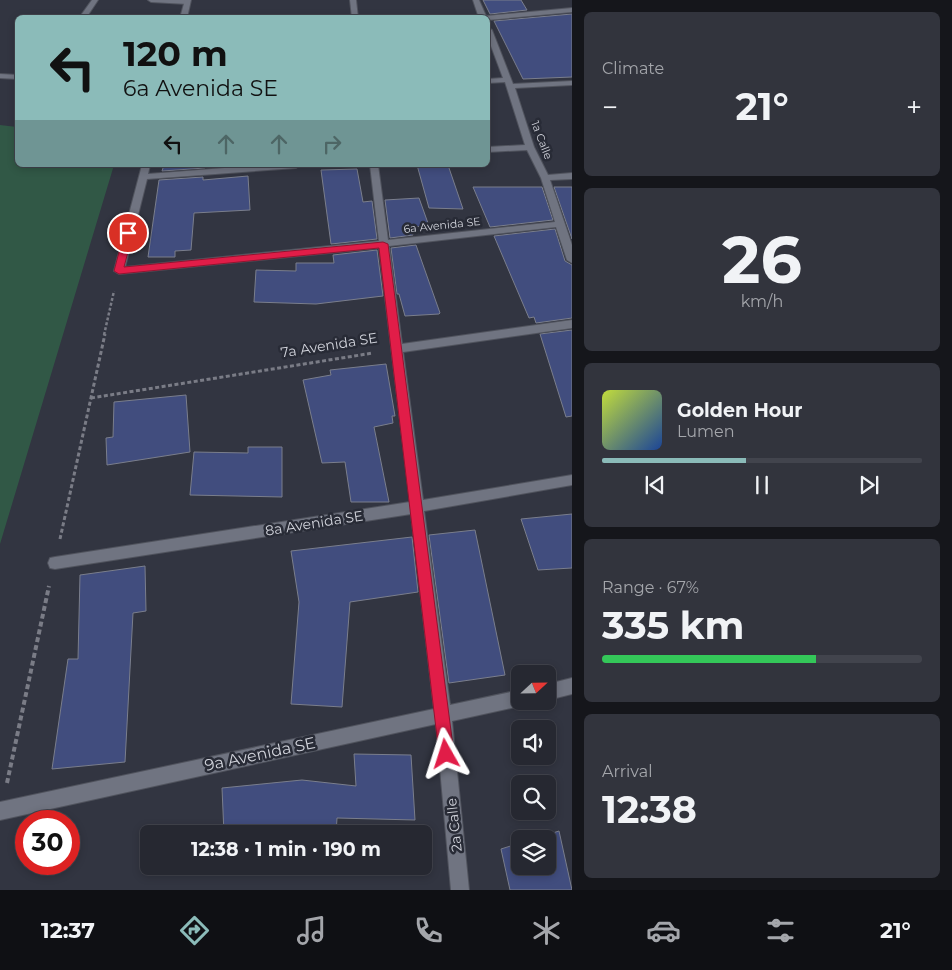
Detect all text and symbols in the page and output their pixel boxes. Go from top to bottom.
text: 120 m [123,32,228,75]
icon: left [40,35,105,100]
text: Climate [602,59,664,78]
text: 6a Avenida SE [123,75,278,102]
text: 21° [735,83,789,130]
text: − [602,90,618,124]
text: + [906,90,922,124]
street label: 1a Calle [528,119,556,162]
icon: left [159,130,187,158]
icon: ahead [212,130,240,158]
icon: ahead [265,130,293,158]
icon: right [318,130,346,158]
pin [107,212,149,254]
street label: 6a Avenida SE [403,214,481,236]
icon: arrive [114,219,142,247]
text: 26 [722,220,802,299]
text: km/h [741,292,783,311]
street label: 7a Avenida SE [279,328,379,362]
text: Golden Hour [677,399,803,422]
text: Lumen [677,422,735,441]
icon: previous [641,471,669,499]
icon: pause [748,471,776,499]
icon: next [855,471,883,499]
street label: 8a Avenida SE [264,506,364,540]
text: Range · 67% [602,578,699,597]
text: 335 km [602,602,744,649]
north arrow [511,665,556,710]
map controls [511,665,556,875]
button: sound [511,720,556,765]
position arrow [419,727,471,779]
street label: 9a Avenida SE [203,733,317,775]
text: Arrival [602,762,652,781]
button: search [511,775,556,820]
text: 12:38 [602,786,697,833]
street label: 2a Calle [442,797,466,853]
speed limit sign: 30 [15,810,80,875]
button: layers [511,830,556,875]
text: 12:38 · 1 min · 190 m [191,838,381,861]
icon: directions [177,913,212,948]
icon: music [294,913,329,948]
icon: phone [411,913,446,948]
icon: climate [529,913,564,948]
icon: car [646,913,681,948]
icon: filters [763,913,798,948]
text: 12:37 [41,917,95,944]
text: 21° [880,917,911,944]

